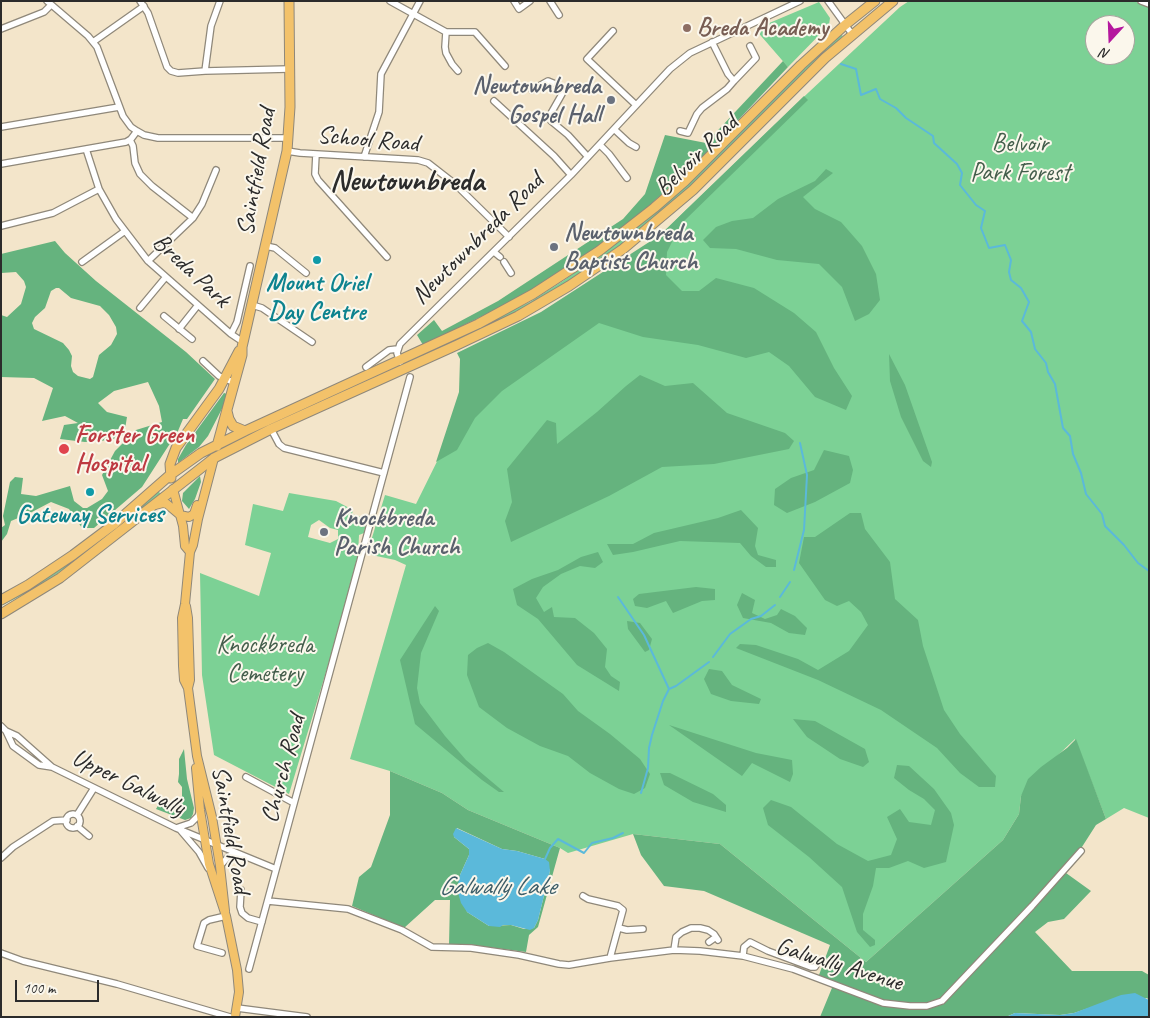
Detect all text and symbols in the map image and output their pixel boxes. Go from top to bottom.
place label: Breda Academy [697,13,828,43]
north arrow [1085,15,1135,65]
marker: Breda Academy [681,22,693,34]
text: N [1098,44,1112,63]
place label: Newtownbreda Gospel Hall [473,71,601,130]
marker: Newtownbreda Gospel Hall [605,94,617,106]
street label: Saintfield Road [231,106,283,238]
street label: Belvoir Road [649,109,745,203]
street label: School Road [316,121,420,159]
park label: Belvoir Park Forest [970,129,1070,188]
district label: Newtownbreda [330,164,484,200]
street label: Newtownbreda Road [406,167,550,311]
place label: Newtownbreda Baptist Church [564,218,697,277]
street label: Breda Park [146,227,236,315]
marker: Newtownbreda Baptist Church [548,241,560,253]
marker: Mount Oriel Day Centre [311,254,323,266]
place label: Mount Oriel Day Centre [266,268,368,327]
place label: Forster Green Hospital [75,420,194,479]
marker: Forster Green Hospital [57,442,71,456]
marker: Gateway Services [84,486,96,498]
place label: Gateway Services [16,500,164,530]
place label: Knockbreda Parish Church [334,503,459,562]
marker: Knockbreda Parish Church [318,526,330,538]
park label: Knockbreda Cemetery [216,630,314,689]
street label: Church Road [255,712,313,826]
street label: Upper Galwally [67,743,189,823]
street label: Saintfield Road [204,764,256,896]
water label: Galwally Lake [439,871,555,903]
street label: Galwally Avenue [772,932,906,998]
scale bar [18,970,101,1002]
text: 100 m [23,979,55,998]

